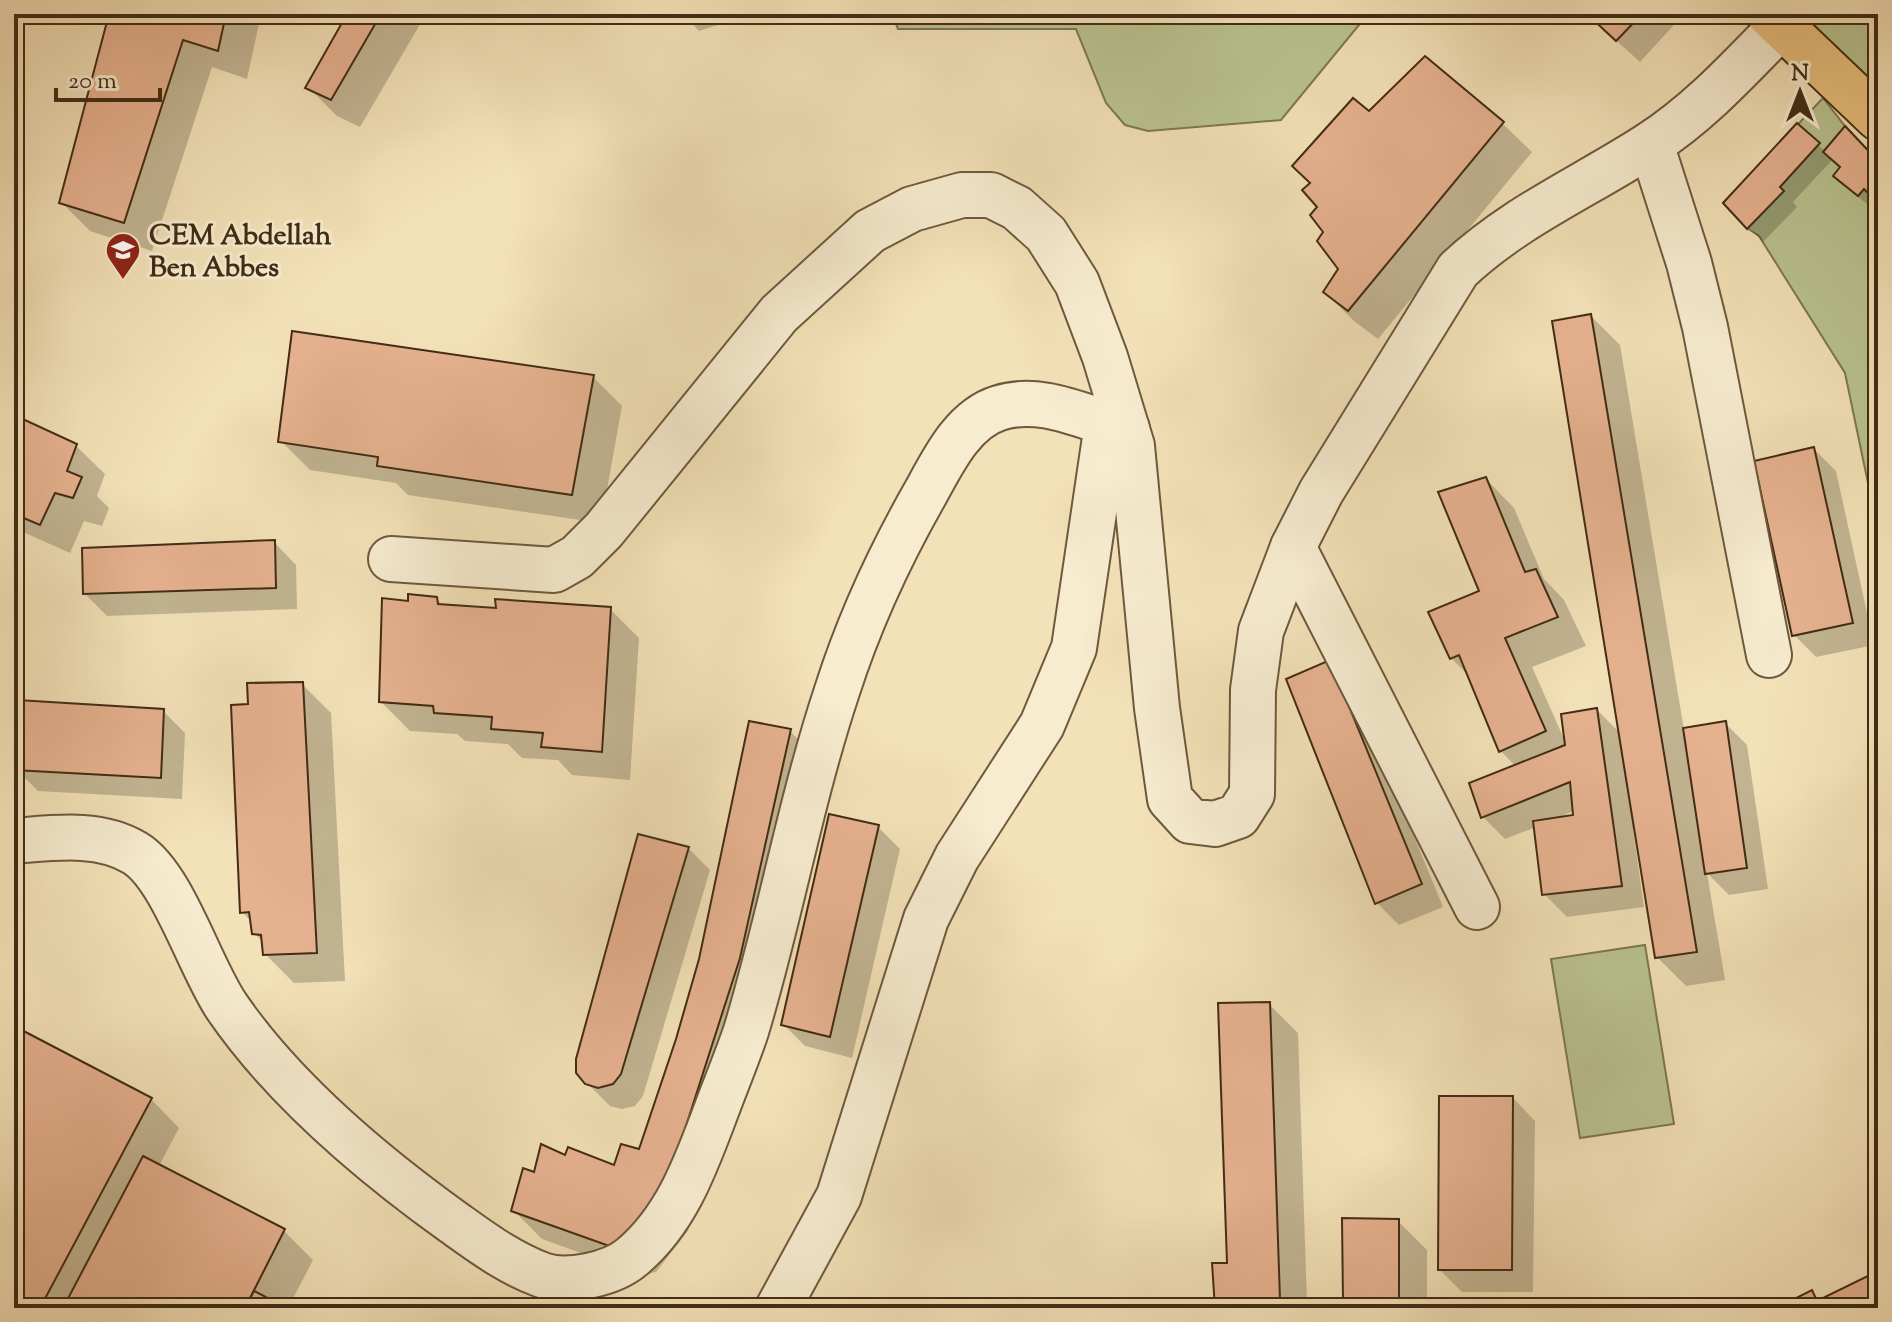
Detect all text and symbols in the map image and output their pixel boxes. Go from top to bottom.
scale bar [56,52,160,102]
north arrow [1760,52,1840,132]
text: N [1791,59,1809,91]
text: 20 m [68,65,117,99]
place label: CEM Abdellah Ben Abbes [149,217,332,289]
school or university icon: CEM Abdellah Ben Abbes [104,231,142,281]

